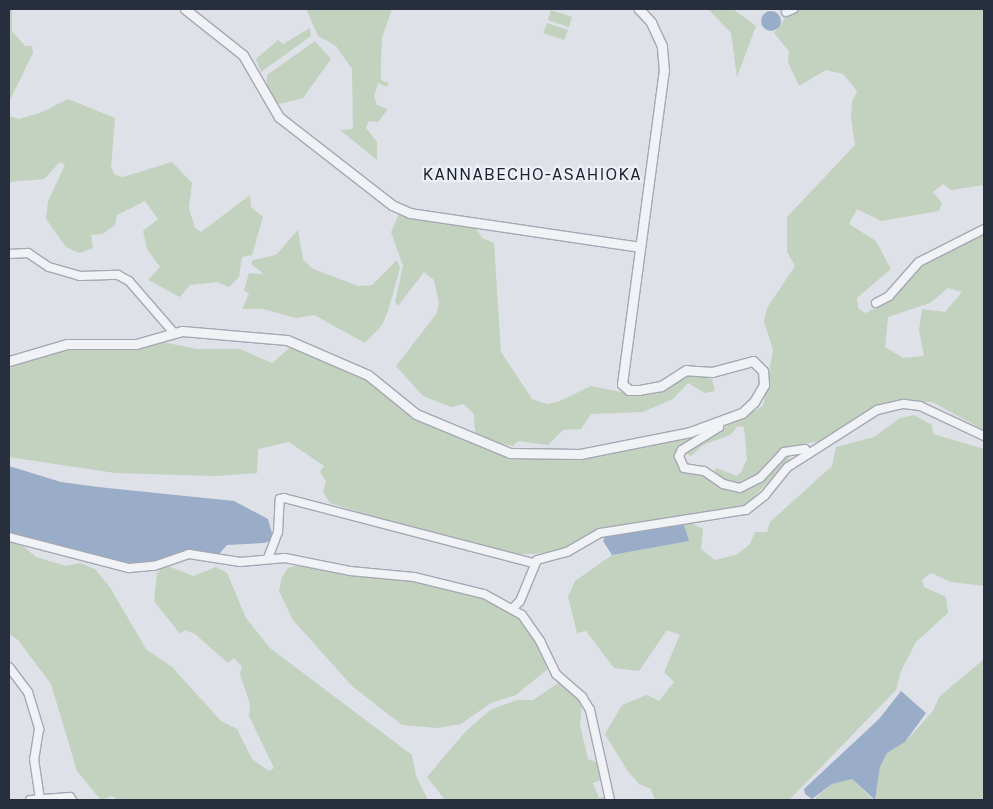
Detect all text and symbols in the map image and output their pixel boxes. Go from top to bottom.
district label: KANNABECHO-ASAHIOKA [420,163,644,185]

